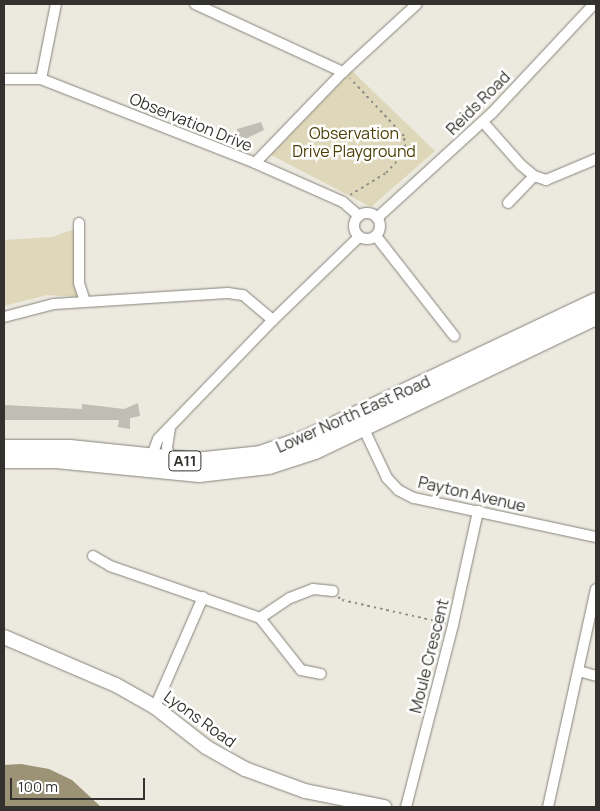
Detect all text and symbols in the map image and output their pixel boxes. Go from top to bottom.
street label: Reids Road [442,67,514,139]
street label: Observation Drive [127,89,255,155]
park label: Observation Drive Playground [292,123,416,161]
street label: Lower North East Road [273,371,433,457]
road number: A11 [168,448,202,474]
street label: Payton Avenue [416,472,528,516]
street label: Moule Crescent [406,597,452,715]
street label: Lyons Road [160,687,240,751]
scale bar [12,768,148,800]
text: 100 m [18,776,58,797]

